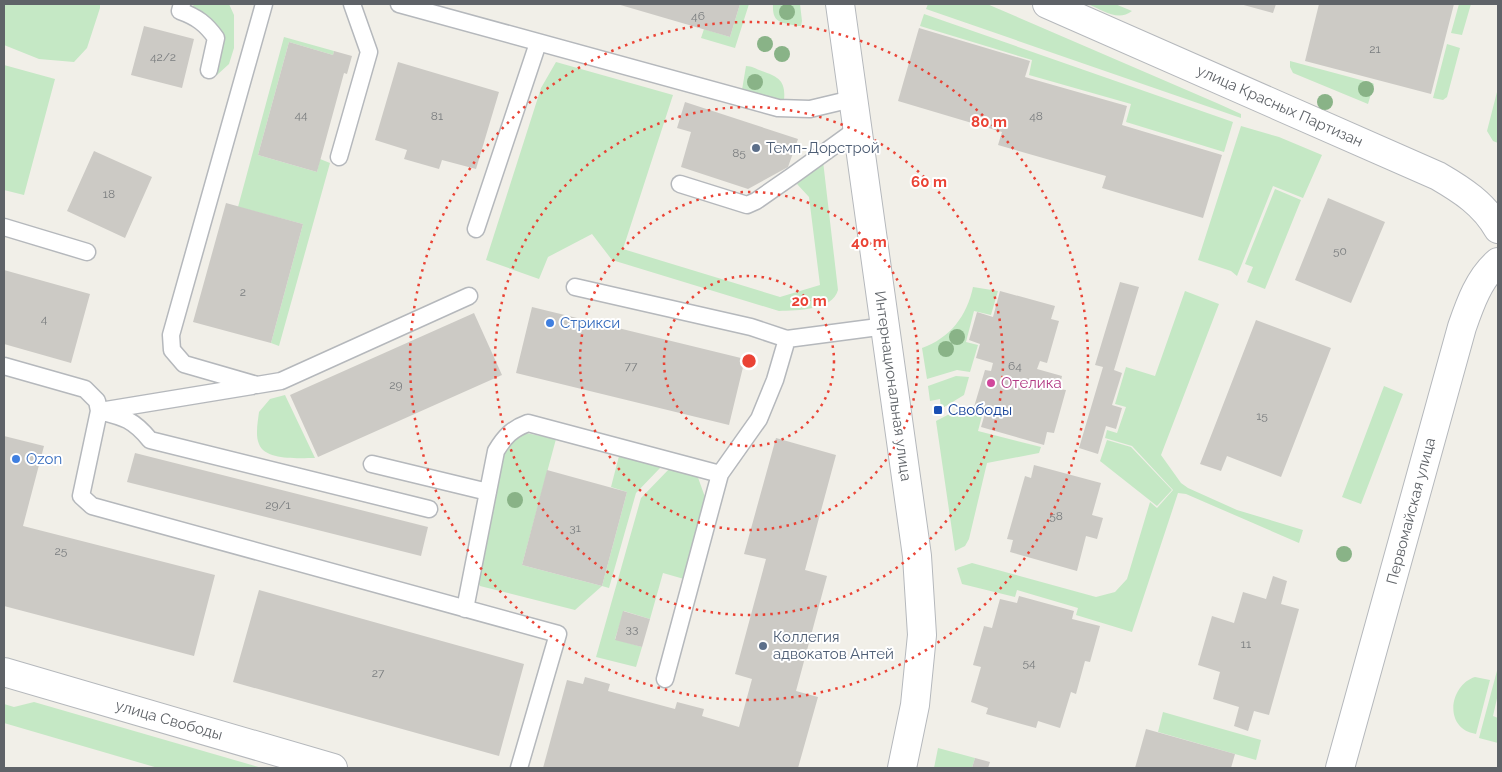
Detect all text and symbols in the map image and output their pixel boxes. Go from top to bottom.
house number: 46 [691,9,705,23]
house number: 21 [1369,42,1381,56]
house number: 42/2 [150,50,176,64]
street label: улица Красных Партизан [1194,61,1366,151]
house number: 44 [294,108,308,122]
house number: 81 [431,109,443,123]
house number: 48 [1029,109,1043,123]
text: 80 m [971,113,1007,131]
place label: Темп-Дорстрой [766,139,880,157]
marker: Темп-Дорстрой [750,142,762,154]
house number: 85 [732,146,746,160]
text: 60 m [911,173,947,191]
house number: 18 [103,187,115,201]
text: 40 m [851,233,887,251]
house number: 50 [1333,244,1347,258]
house number: 2 [240,285,246,299]
street label: Интернациональная улица [871,290,915,482]
text: 20 m [791,292,827,310]
house number: 4 [41,312,48,326]
place label: Стрикси [560,314,620,332]
marker: Стрикси [544,317,556,329]
centre of rings [740,352,758,370]
house number: 77 [625,359,638,373]
house number: 64 [1008,359,1022,373]
place label: Отелика [1001,374,1062,392]
marker: Отелика [985,377,997,389]
house number: 29 [389,378,403,392]
place label: Свободы [948,401,1012,419]
marker: Свободы [932,404,944,416]
house number: 15 [1256,409,1268,423]
street label: Первомайская улица [1383,436,1439,586]
place label: Ozon [26,450,62,468]
marker: Ozon [10,453,22,465]
house number: 29/1 [265,498,291,512]
house number: 58 [1049,509,1063,523]
house number: 31 [569,521,581,535]
house number: 25 [55,544,68,558]
house number: 33 [626,622,638,636]
place label: Коллегия адвокатов Антей [773,628,894,663]
house number: 11 [1241,637,1251,651]
marker: Коллегия адвокатов Антей [757,640,769,652]
house number: 54 [1022,656,1036,670]
house number: 27 [372,666,385,680]
street label: улица Свободы [113,696,225,744]

